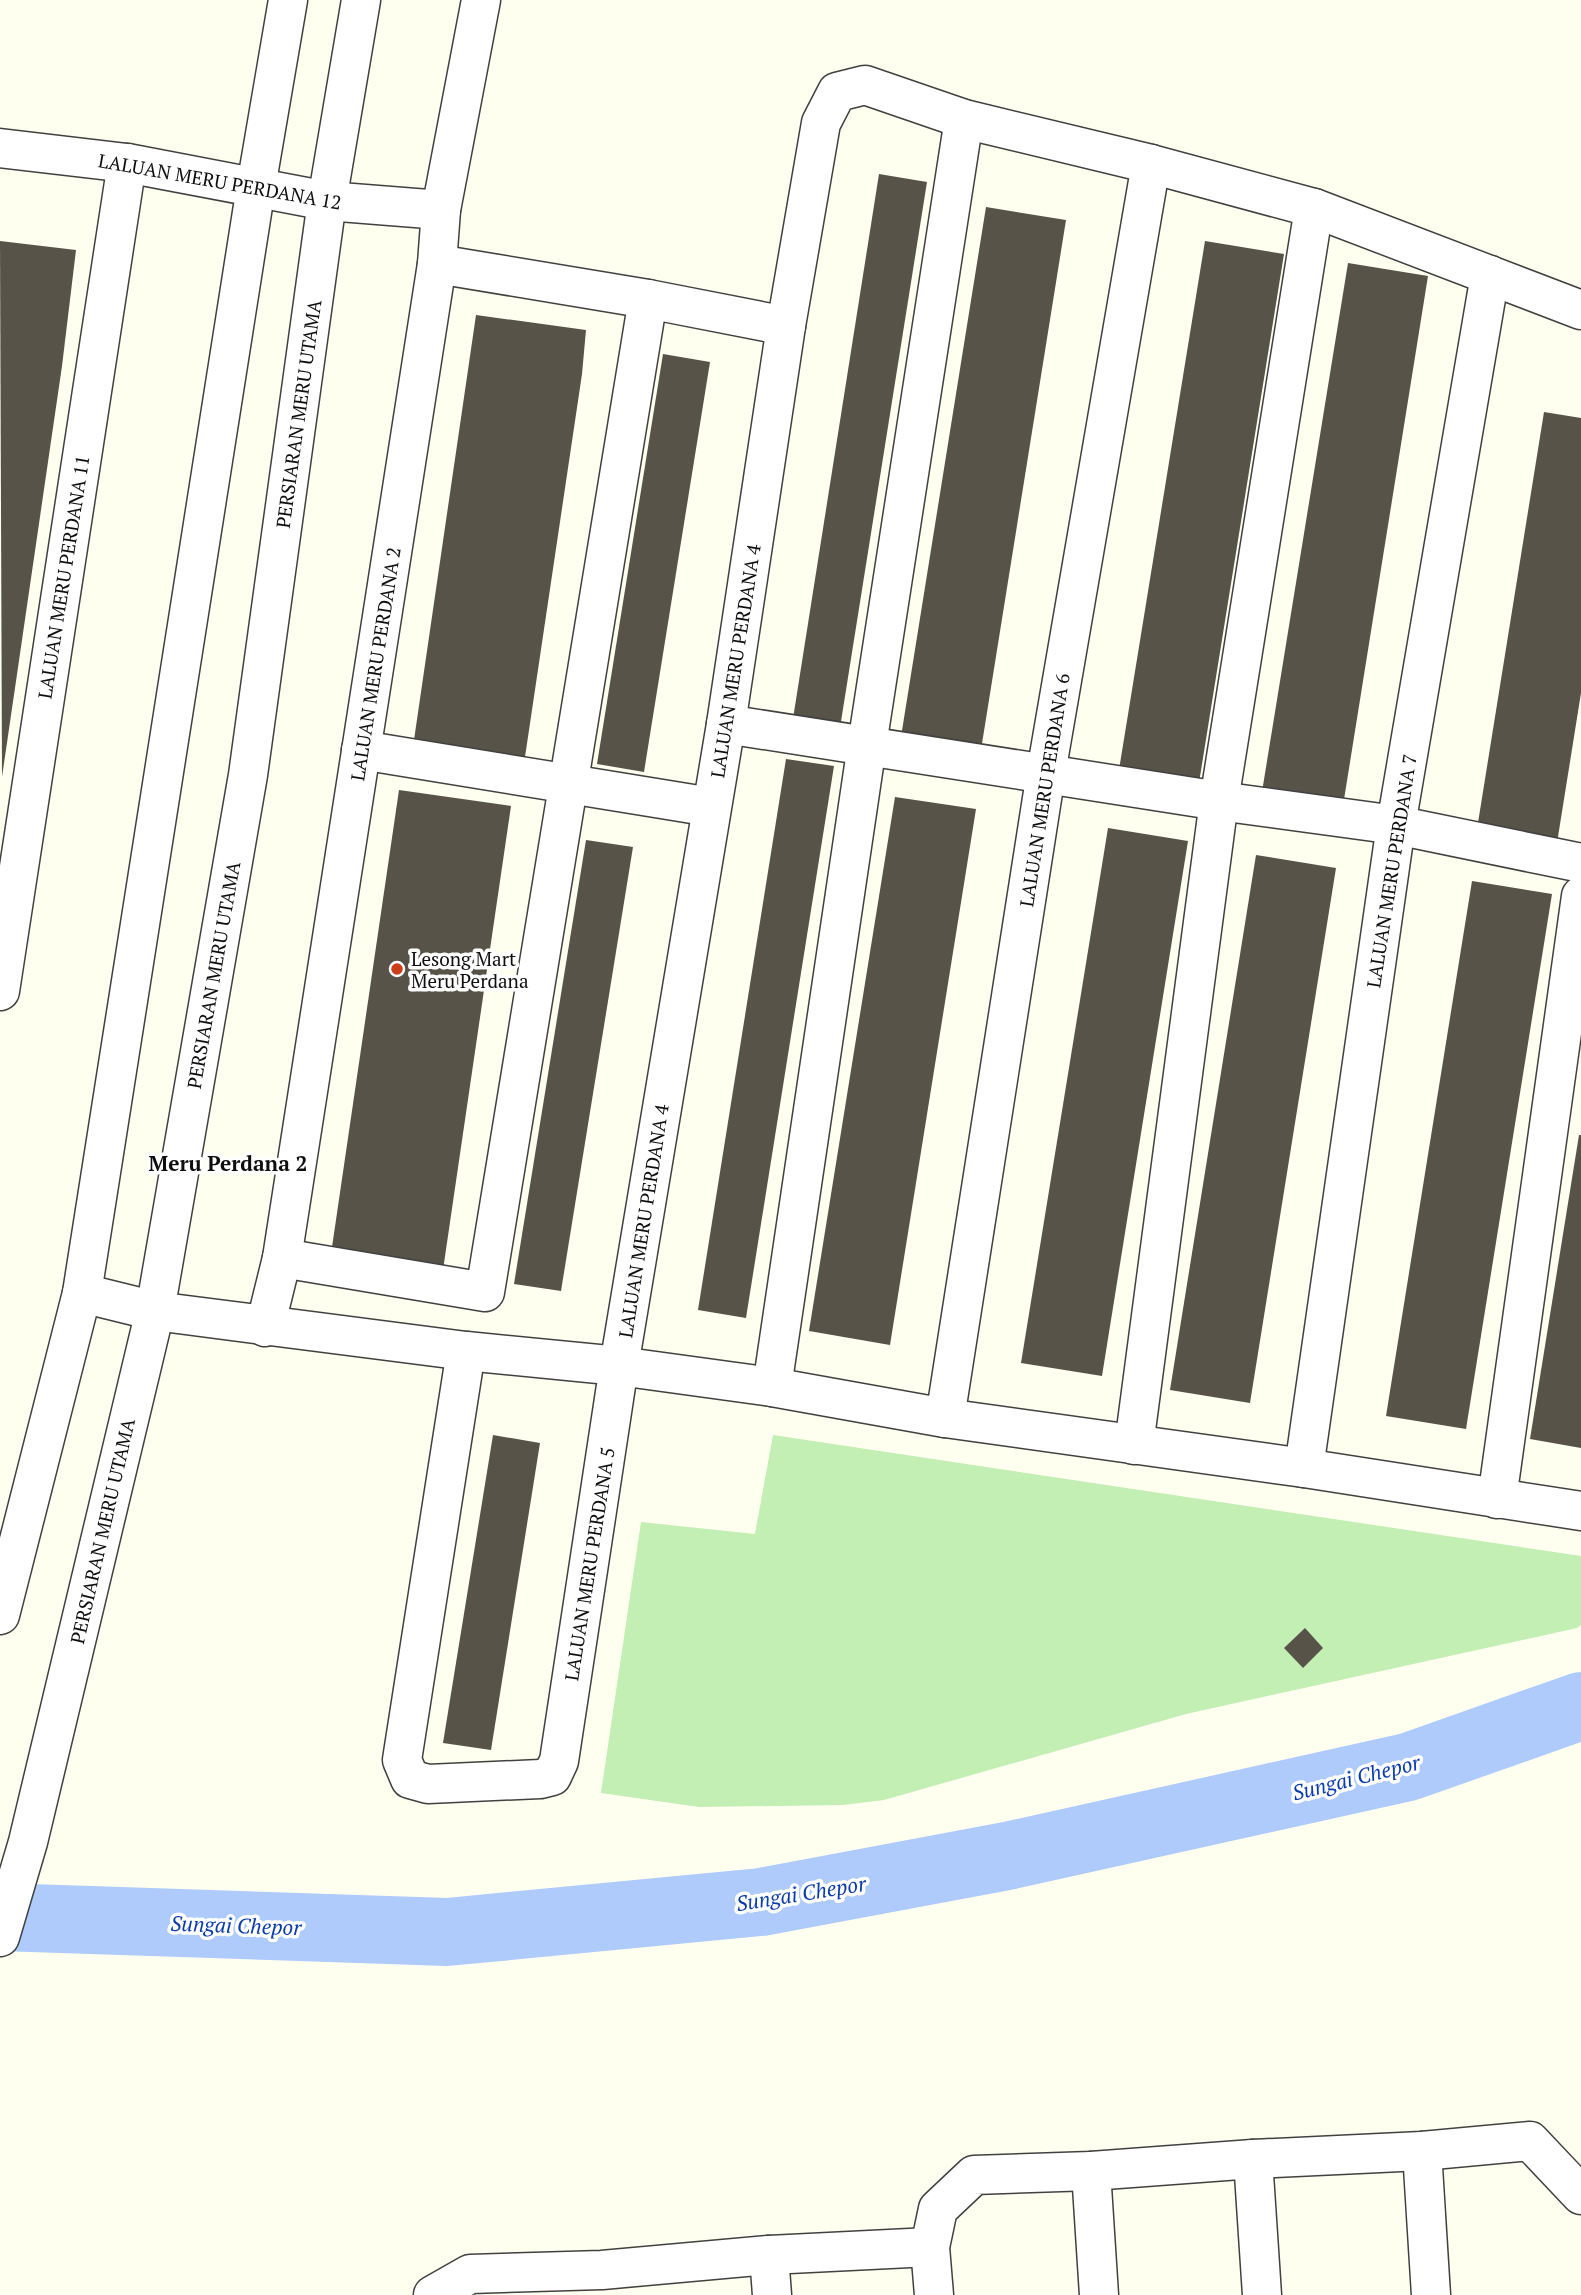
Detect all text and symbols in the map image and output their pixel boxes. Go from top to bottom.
street label: LALUAN MERU PERDANA 12 [96,147,344,215]
street label: PERSIARAN MERU UTAMA [270,298,326,530]
street label: LALUAN MERU PERDANA 11 [31,453,95,701]
street label: LALUAN MERU PERDANA 4 [704,542,766,780]
street label: LALUAN MERU PERDANA 2 [344,545,406,783]
street label: LALUAN MERU PERDANA 6 [1013,671,1075,909]
street label: LALUAN MERU PERDANA 7 [1360,752,1422,990]
street label: PERSIARAN MERU UTAMA [181,859,245,1091]
place label: Lesong Mart Meru Perdana [411,946,529,993]
marker: Lesong Mart Meru Perdana [389,961,405,977]
street label: LALUAN MERU PERDANA 4 [612,1102,674,1340]
district label: Meru Perdana 2 [149,1149,307,1177]
street label: PERSIARAN MERU UTAMA [64,1416,140,1646]
street label: LALUAN MERU PERDANA 5 [558,1445,620,1683]
water label: Sungai Chepor [1289,1747,1424,1806]
water label: Sungai Chepor [734,1869,869,1917]
water label: Sungai Chepor [170,1909,303,1941]

